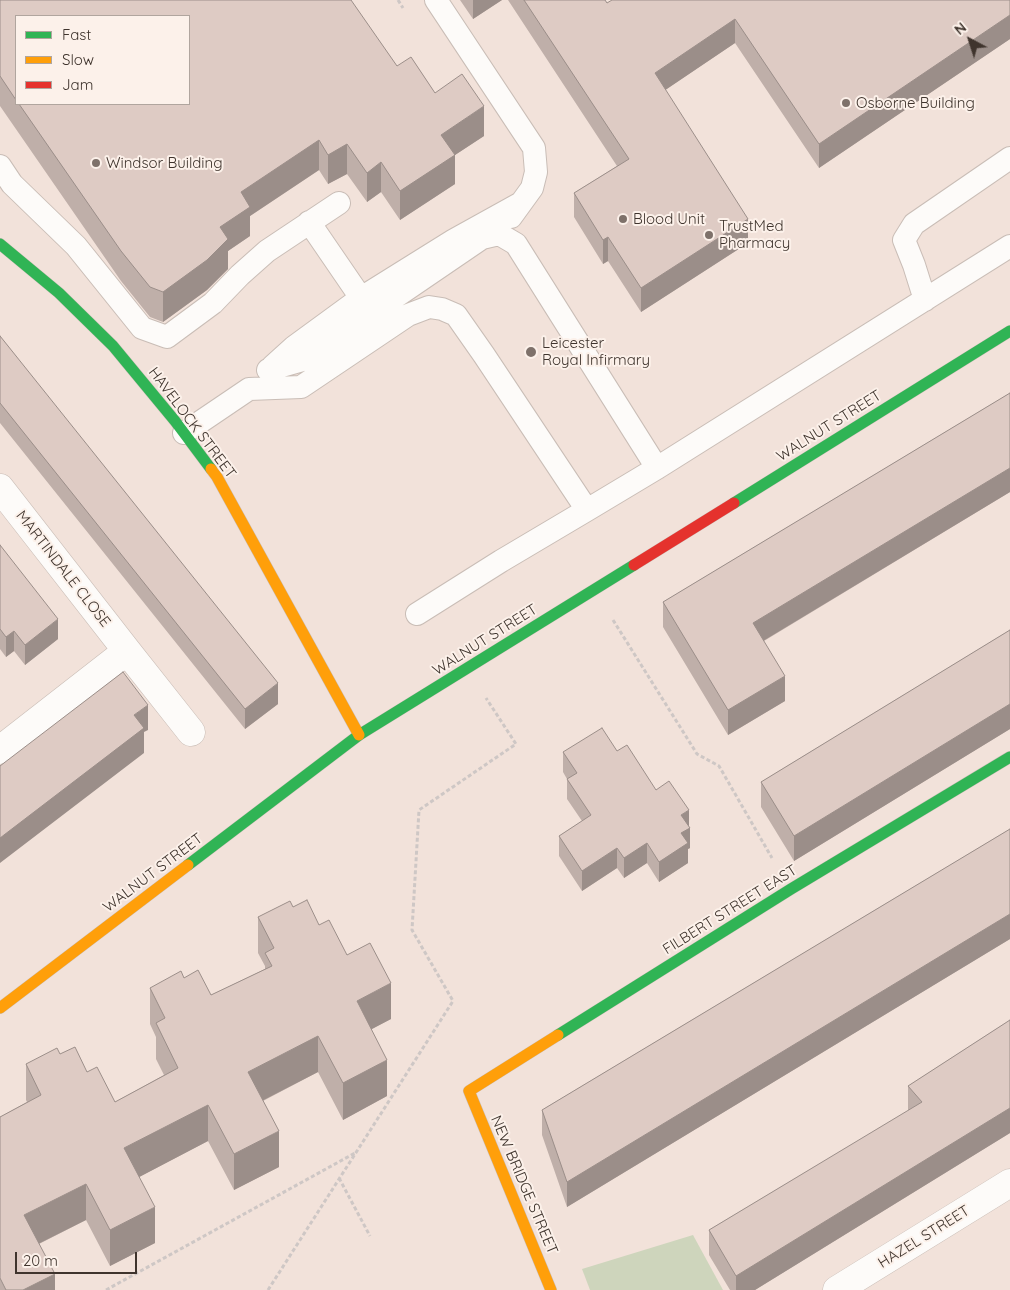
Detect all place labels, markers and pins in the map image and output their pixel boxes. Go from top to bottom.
place label: Osborne Building [856,94,975,112]
marker: Osborne Building [840,97,852,109]
place label: Windsor Building [106,154,223,172]
marker: Windsor Building [90,157,102,169]
place label: Blood Unit [633,210,705,228]
marker: Blood Unit [617,213,629,225]
place label: TrustMed Pharmacy [719,217,790,252]
marker: TrustMed Pharmacy [703,229,715,241]
place label: Leicester Royal Infirmary [542,334,650,369]
marker: Leicester Royal Infirmary [524,345,538,359]

